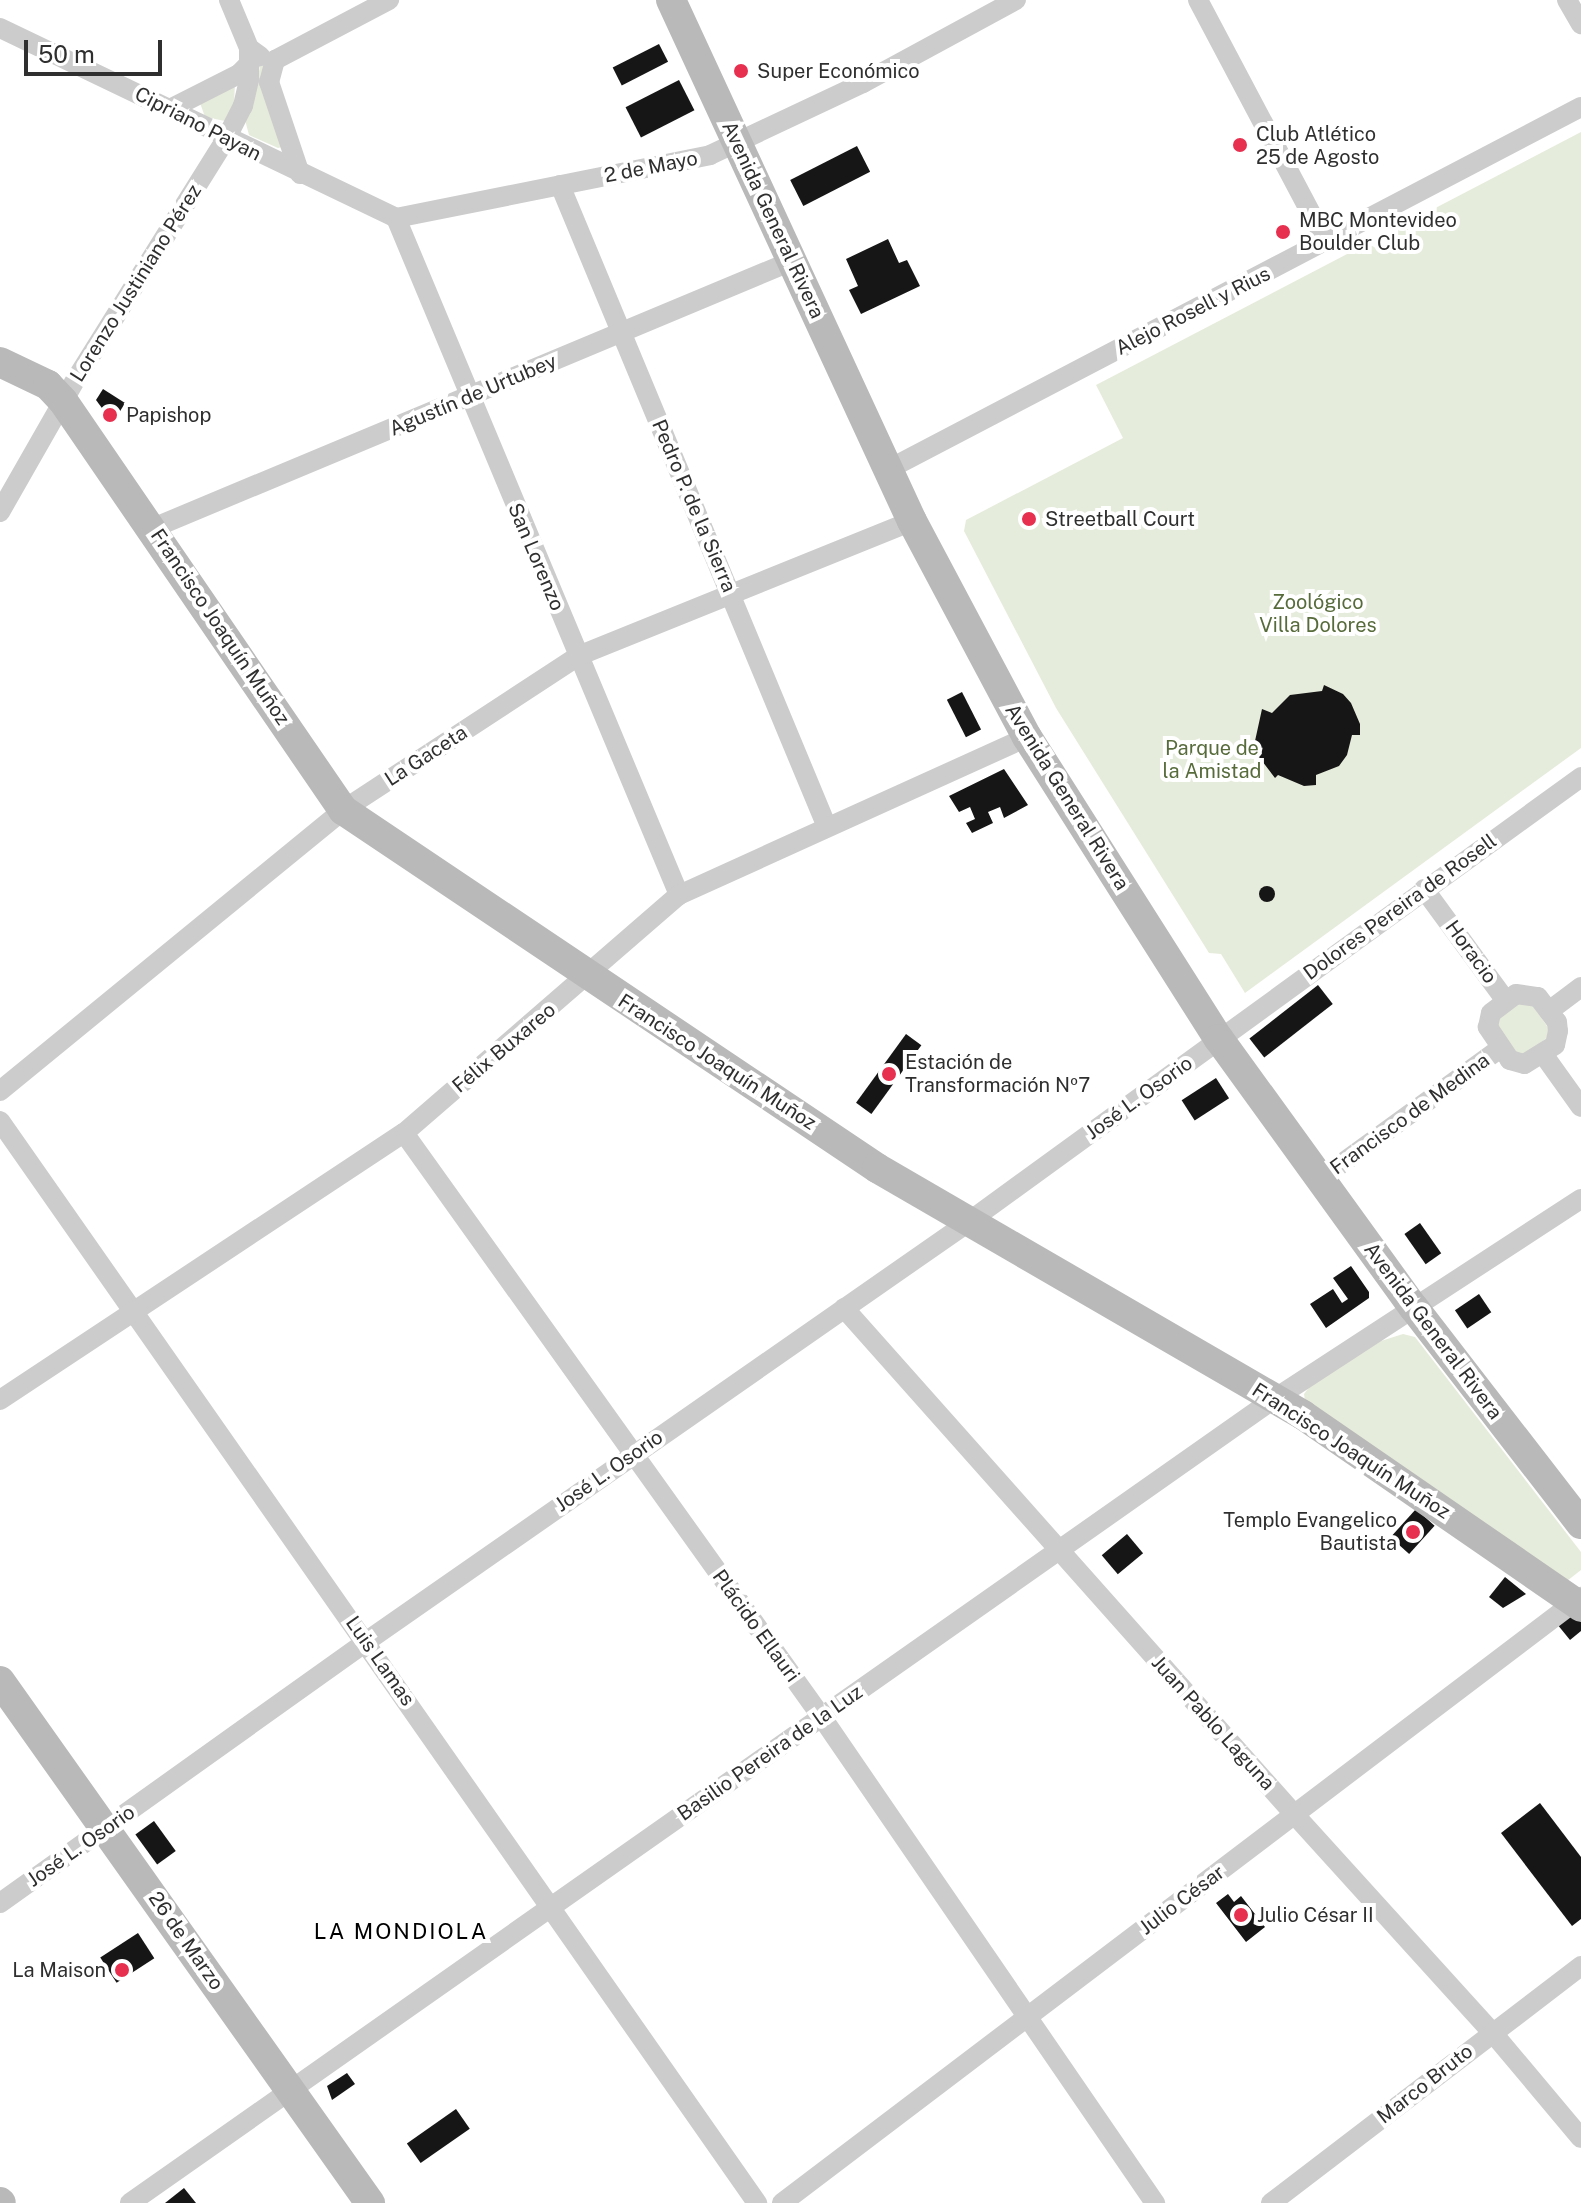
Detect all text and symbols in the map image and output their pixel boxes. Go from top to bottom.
scale bar [28,24,166,74]
text: 50 m [38,40,95,68]
place label: Super Económico [757,59,920,83]
marker: Super Económico [732,62,750,80]
street label: Cipriano Payan [131,82,265,166]
street label: Avenida General Rivera [717,118,829,322]
place label: Club Atlético 25 de Agosto [1256,122,1380,169]
marker: Club Atlético 25 de Agosto [1231,136,1249,154]
street label: 2 de Mayo [602,146,700,188]
street label: Lorenzo Justiniano Pérez [65,180,207,386]
place label: MBC Montevideo Boulder Club [1299,208,1457,255]
marker: MBC Montevideo Boulder Club [1274,223,1292,241]
street label: Alejo Rosell y Rius [1111,262,1275,360]
street label: Agustín de Urtubey [386,349,560,441]
place label: Papishop [126,403,211,427]
marker: Papishop [101,406,119,424]
street label: Pedro P. de la Sierra [647,416,741,596]
street label: San Lorenzo [503,500,569,614]
place label: Streetball Court [1045,507,1195,531]
marker: Streetball Court [1020,510,1038,528]
street label: Francisco Joaquín Muñoz [145,524,295,730]
park label: Zoológico Villa Dolores [1259,591,1377,638]
street label: Avenida General Rivera [1000,700,1134,894]
street label: La Gaceta [380,721,472,791]
park label: Parque de la Amistad [1163,736,1261,783]
street label: Dolores Pereira de Rosell [1299,829,1501,985]
street label: Horacio [1440,916,1502,988]
street label: Francisco Joaquín Muñoz [613,989,821,1135]
street label: Félix Buxareo [448,998,560,1098]
street label: Francisco de Medina [1326,1048,1494,1180]
place label: Estación de Transformación Nº7 [905,1050,1090,1097]
street label: José L. Osorio [1081,1051,1197,1145]
marker: Estación de Transformación Nº7 [880,1065,898,1083]
street label: Avenida General Rivera [1359,1238,1507,1424]
street label: Francisco Joaquín Muñoz [1247,1378,1455,1524]
street label: José L. Osorio [550,1425,668,1517]
place label: Templo Evangelico Bautista [1223,1508,1397,1555]
marker: Templo Evangelico Bautista [1404,1523,1422,1541]
street label: Plácido Ellauri [707,1565,805,1687]
street label: Luis Lamas [340,1612,420,1710]
street label: Juan Pablo Laguna [1146,1651,1280,1795]
street label: Basilio Pereira de la Luz [673,1680,867,1826]
street label: José L. Osorio [22,1800,140,1892]
street label: Julio César [1135,1860,1229,1940]
street label: 26 de Marzo [143,1887,229,1995]
place label: Julio César II [1257,1903,1374,1927]
marker: Julio César II [1232,1906,1250,1924]
district label: LA MONDIOLA [314,1919,488,1945]
place label: La Maison [12,1958,106,1982]
marker: La Maison [113,1961,131,1979]
street label: Marco Bruto [1372,2039,1478,2129]

